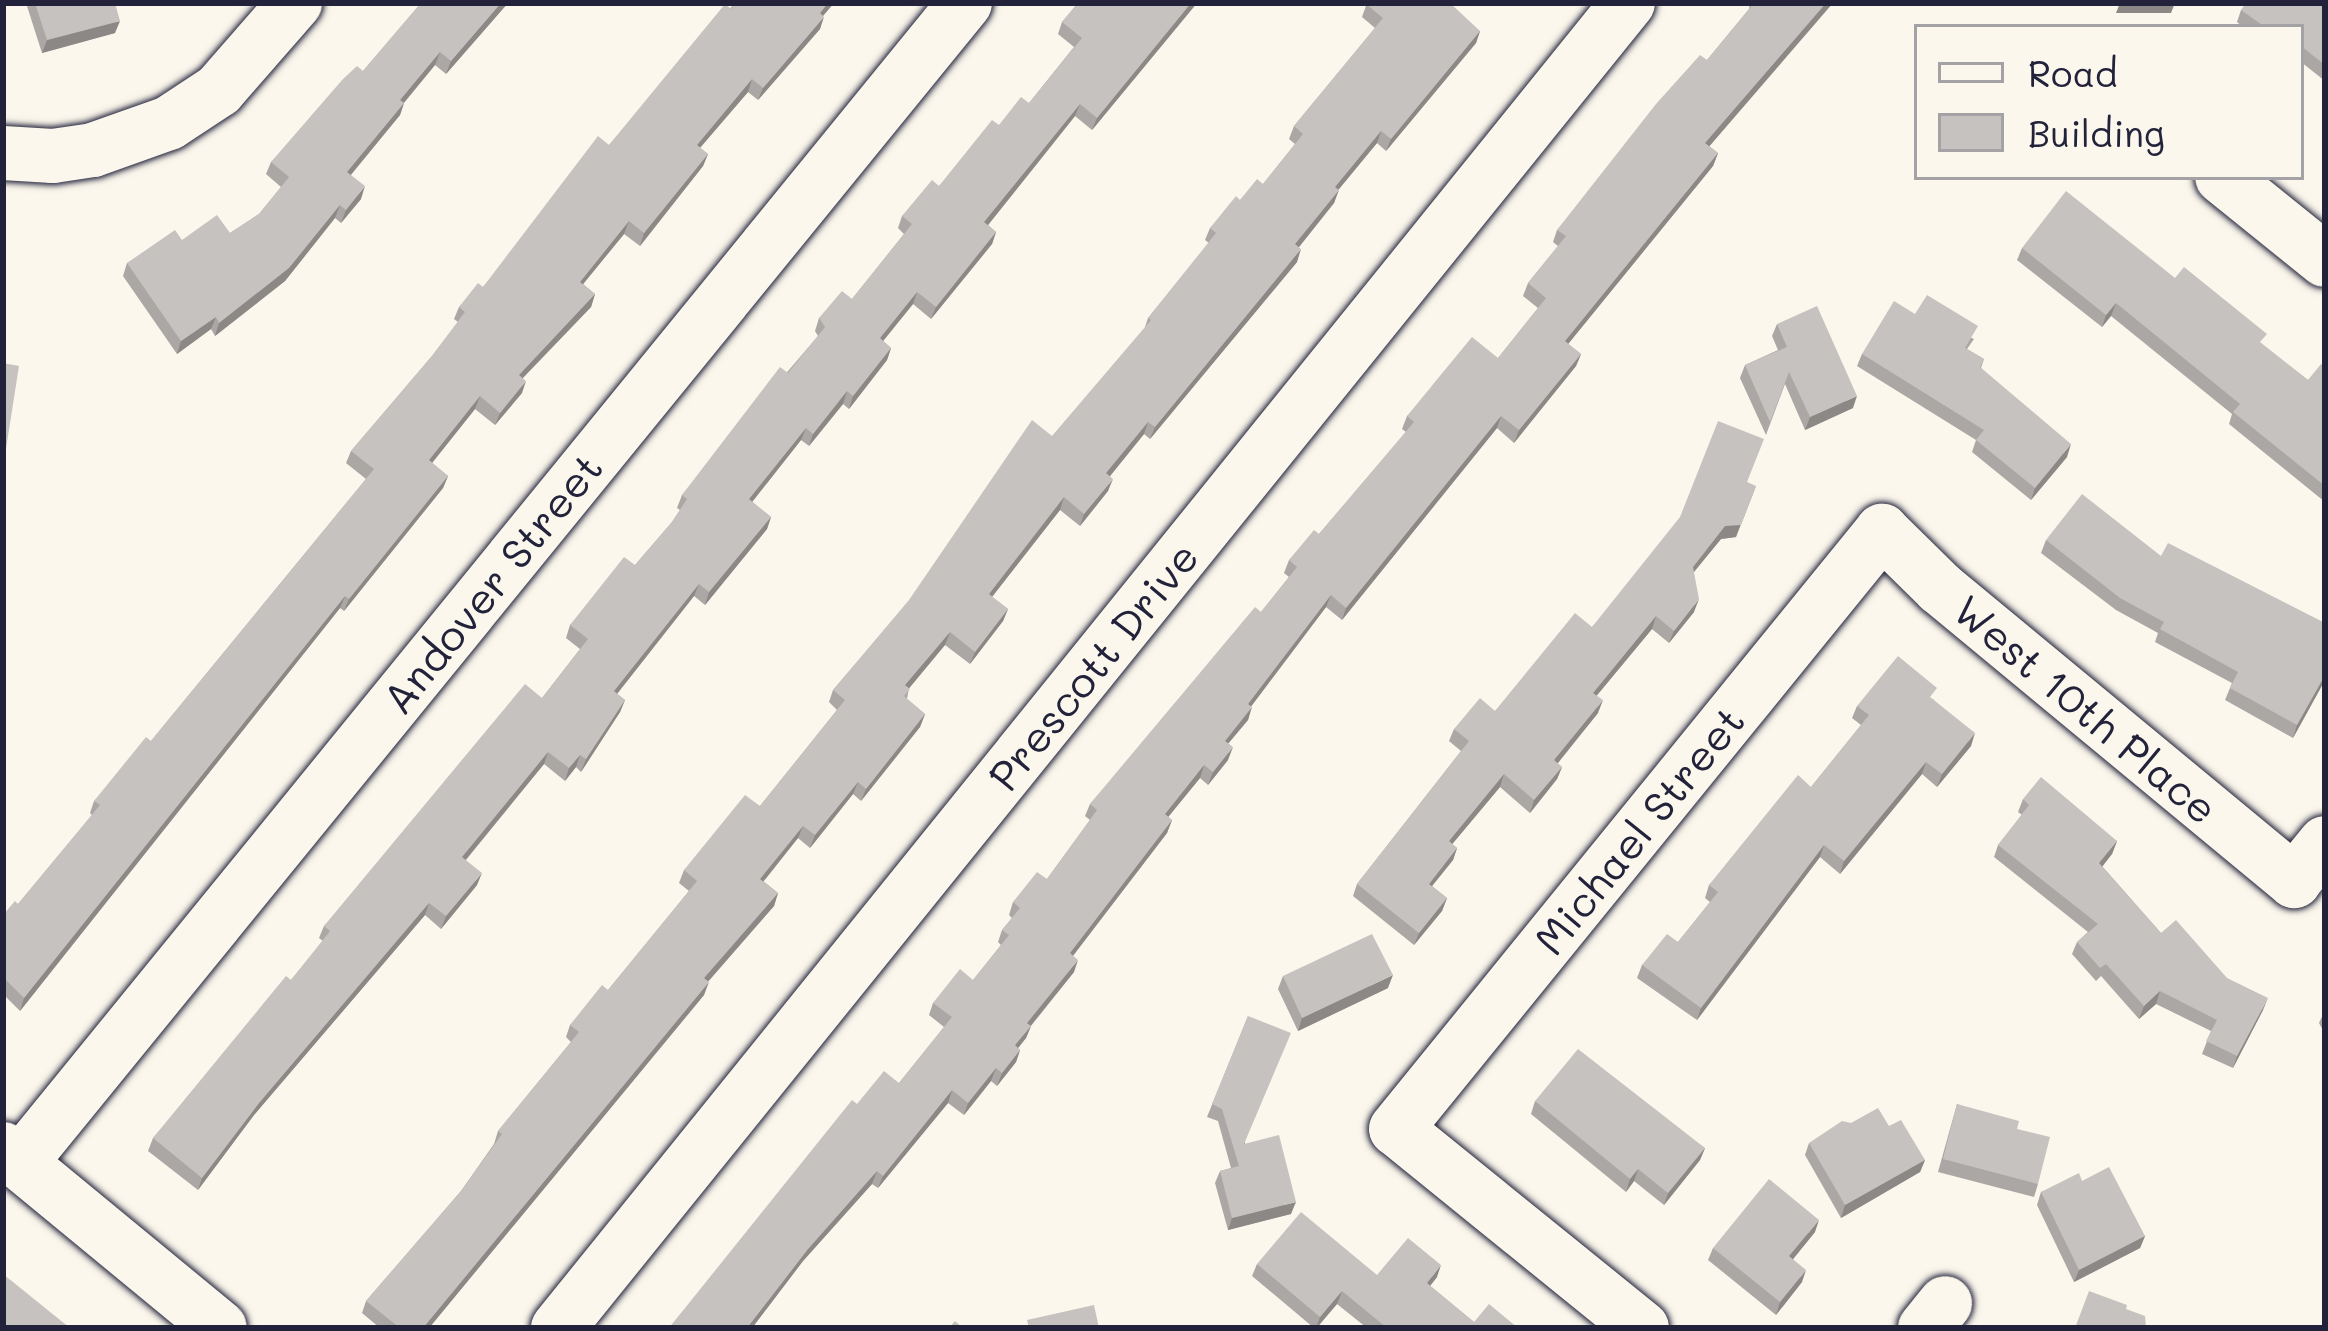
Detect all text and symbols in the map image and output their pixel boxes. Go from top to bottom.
legend [1914,24,2304,180]
text: Road [2028,49,2118,96]
text: Building [2028,109,2165,156]
street label: Andover Street [372,443,612,723]
street label: Prescott Drive [978,532,1208,800]
street label: West 10th Place [1944,584,2228,834]
street label: Michael Street [1524,696,1754,964]

